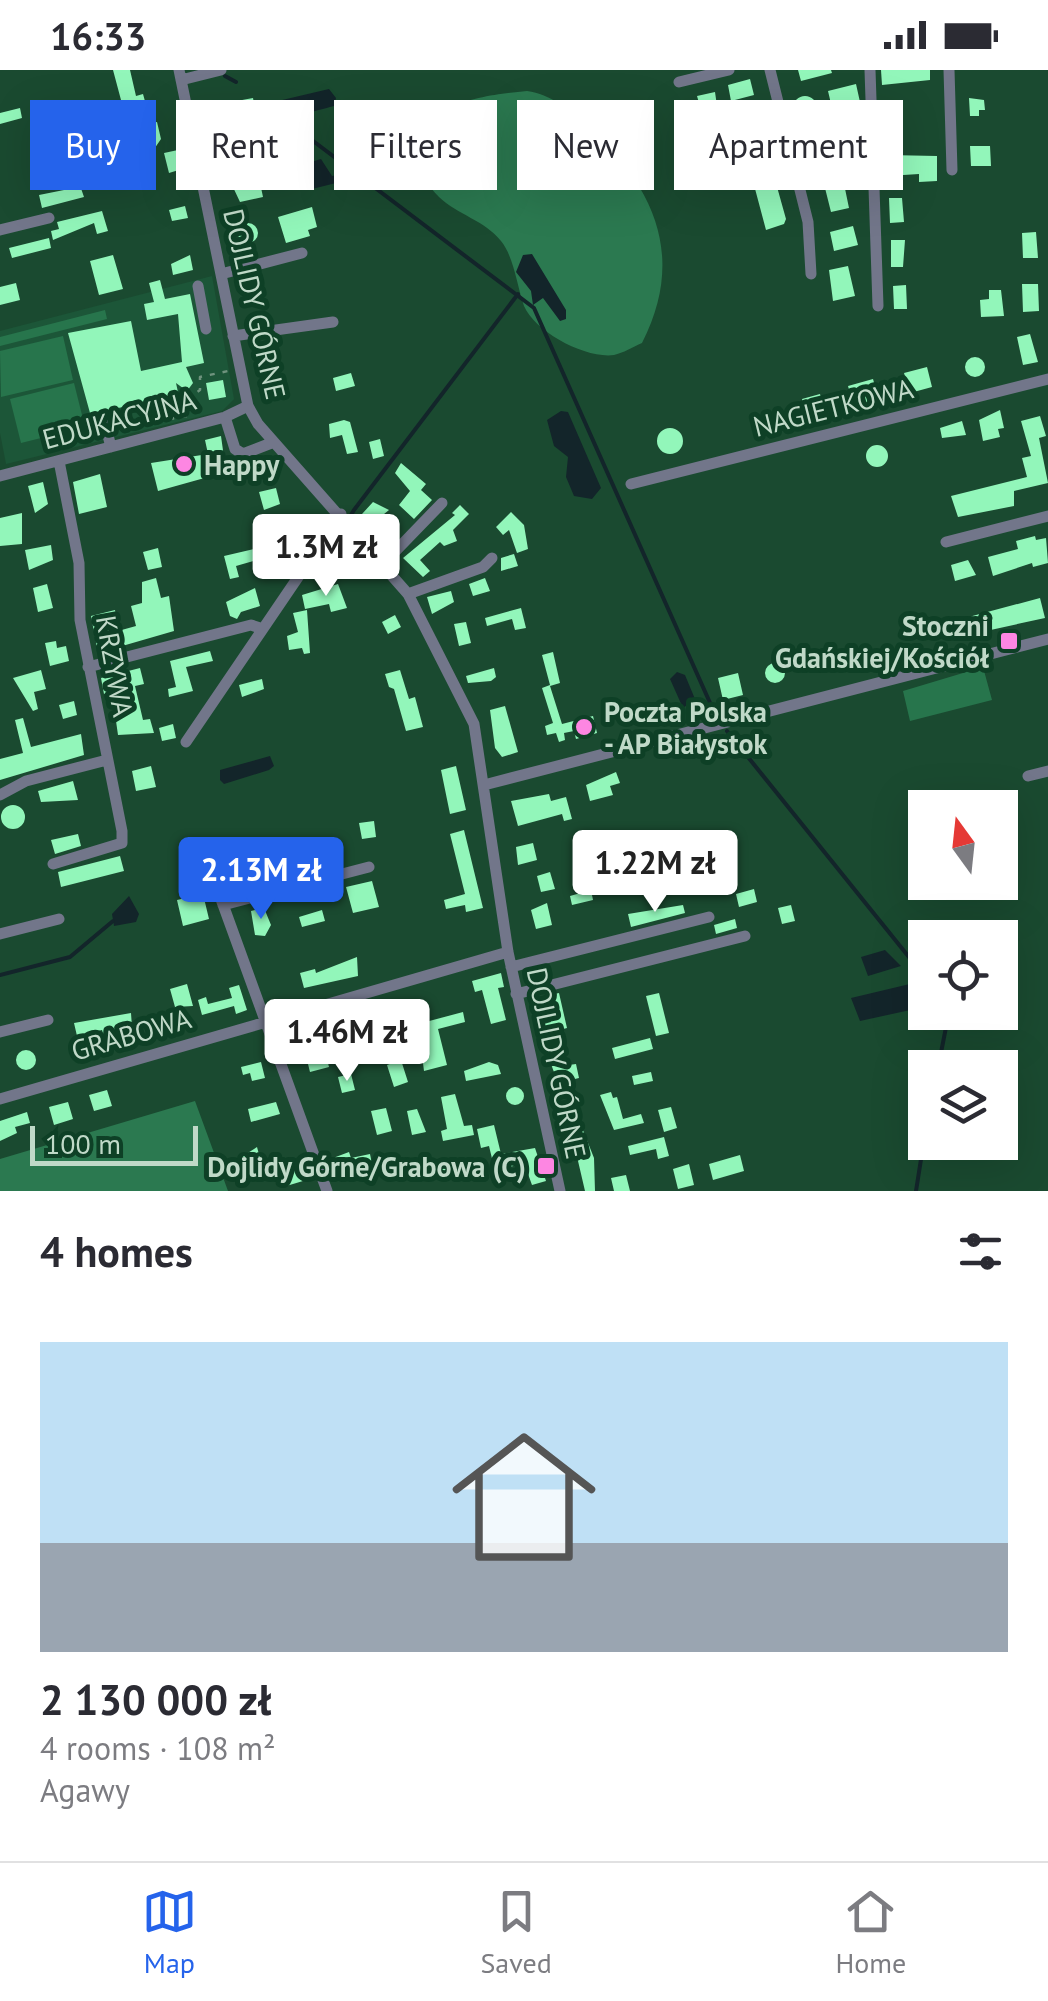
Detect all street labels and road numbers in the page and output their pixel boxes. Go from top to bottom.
street label: DOJLIDY GÓRNE [215,205,295,403]
street label: NAGIETKOWA [749,369,917,445]
street label: EDUKACYJNA [38,381,200,457]
street label: KRZYWA [88,613,142,720]
street label: DOJLIDY GÓRNE [519,964,595,1162]
street label: GRABOWA [67,999,196,1069]

